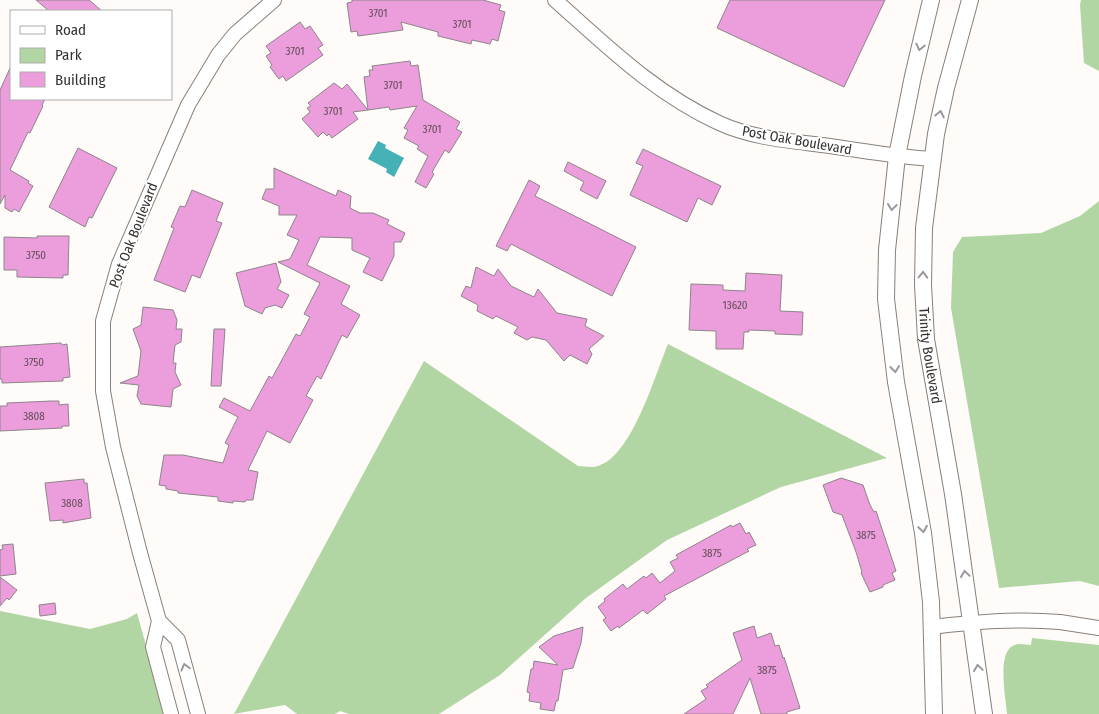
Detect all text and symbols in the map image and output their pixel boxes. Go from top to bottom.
house number: 3701 [369,7,388,20]
legend [10,10,172,100]
house number: 3701 [453,18,472,31]
text: Road [55,21,86,39]
one-way arrow [915,43,926,52]
house number: 3701 [286,45,305,58]
text: Park [55,46,82,64]
text: Building [55,71,106,89]
house number: 3701 [384,79,403,92]
house number: 3701 [324,105,343,118]
one-way arrow [934,109,945,118]
street label: Post Oak Boulevard [741,122,853,159]
house number: 3701 [423,123,442,136]
street label: Post Oak Boulevard [106,180,161,290]
one-way arrow [887,204,898,212]
house number: 3750 [26,249,46,262]
one-way arrow [918,271,928,278]
house number: 13620 [722,299,748,312]
street label: Trinity Boulevard [915,307,945,405]
house number: 3750 [24,356,44,369]
one-way arrow [889,365,900,373]
house number: 3808 [23,410,45,423]
house number: 3808 [61,497,83,510]
one-way arrow [917,525,927,533]
house number: 3875 [856,529,876,542]
house number: 3875 [702,547,722,560]
one-way arrow [960,570,971,578]
one-way arrow [181,663,191,671]
house number: 3875 [757,664,777,677]
one-way arrow [973,664,984,672]

